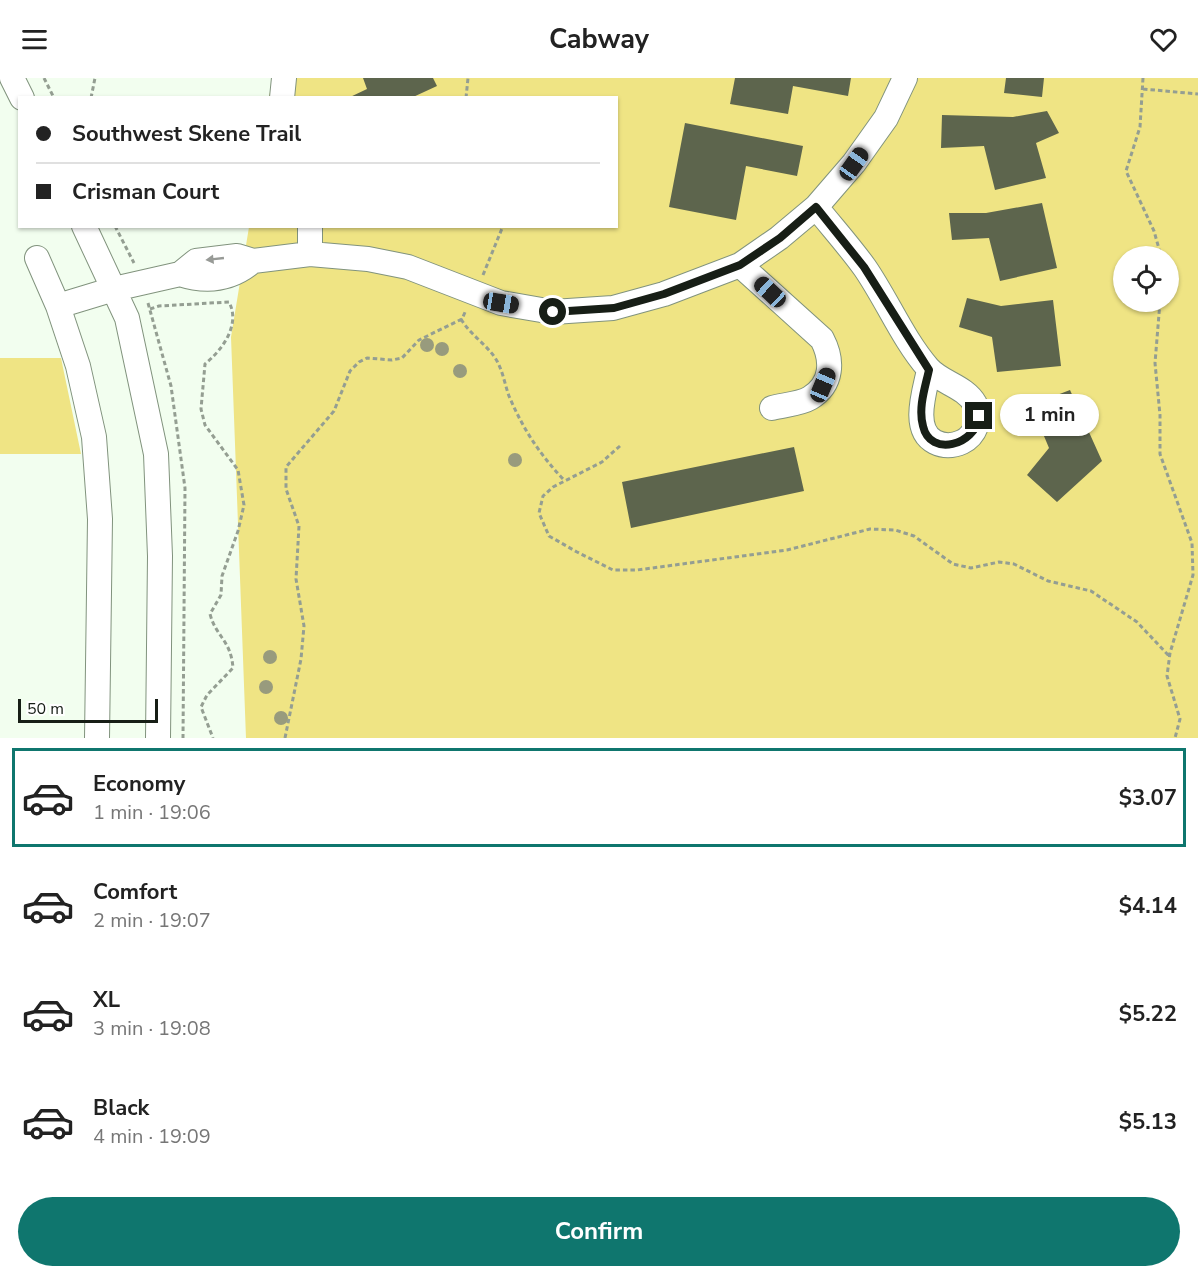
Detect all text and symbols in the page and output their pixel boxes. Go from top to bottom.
text: Cabway [549,21,649,58]
icon: menu [18,23,51,56]
icon: heart [1147,23,1180,56]
text: Southwest Skene Trail [72,119,301,149]
car [836,144,872,184]
text: Crisman Court [72,177,219,207]
map controls [1113,246,1179,312]
button: locate [1113,246,1179,312]
one-way arrow [205,254,224,263]
car [751,273,789,311]
car [482,291,520,315]
route start [539,298,566,325]
car [808,365,838,405]
callout: 1 min [1000,395,1099,437]
text: 1 min [1024,401,1075,428]
route end [965,402,992,429]
scale bar [18,696,158,724]
text: 50 m [27,698,64,720]
text: Economy [93,769,185,799]
icon: car [21,771,75,825]
text: $3.07 [1119,783,1177,813]
text: 1 min · 19:06 [93,799,211,826]
text: Comfort [93,877,177,907]
icon: car [21,879,75,933]
text: $4.14 [1119,891,1177,921]
text: 2 min · 19:07 [93,907,211,934]
text: XL [93,985,120,1015]
icon: car [21,987,75,1041]
text: $5.22 [1119,999,1177,1029]
text: 3 min · 19:08 [93,1015,211,1042]
text: Black [93,1093,149,1123]
icon: car [21,1095,75,1149]
text: $5.13 [1119,1107,1177,1137]
text: 4 min · 19:09 [93,1123,211,1150]
button: Confirm [18,1197,1180,1266]

